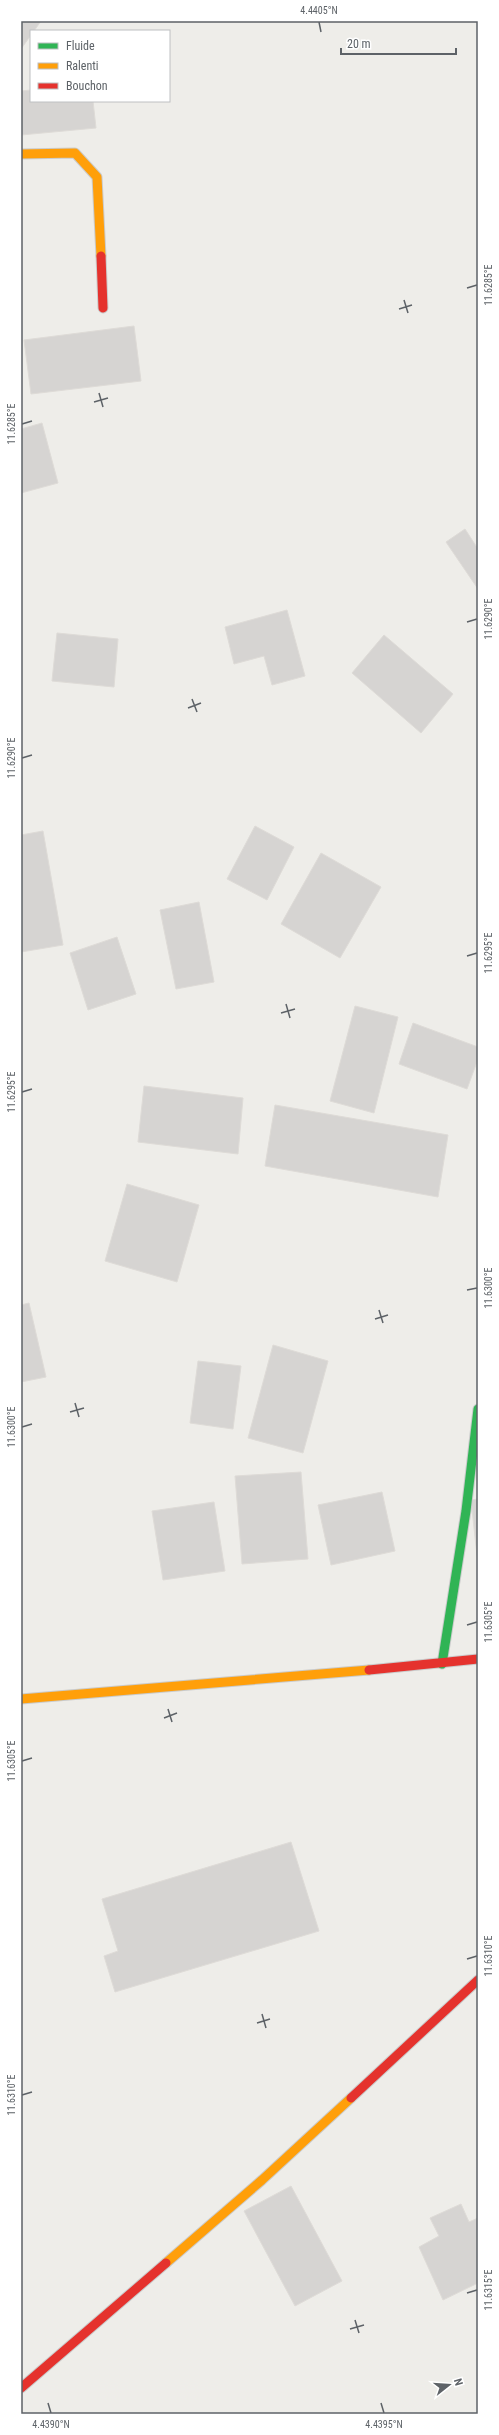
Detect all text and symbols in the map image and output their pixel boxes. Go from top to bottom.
text: 4.4405°N [300,5,338,16]
legend [30,30,170,102]
scale bar [341,30,456,56]
text: 20 m [347,37,371,51]
text: Fluide [66,39,95,53]
text: Ralenti [66,59,99,73]
text: Bouchon [66,79,108,93]
text: 11.6285°E [483,264,494,305]
text: 11.6285°E [6,403,17,444]
text: 11.6290°E [483,598,494,639]
text: 11.6290°E [6,737,17,778]
text: 11.6295°E [483,932,494,973]
text: 11.6295°E [6,1071,17,1112]
text: 11.6300°E [483,1267,494,1308]
text: 11.6300°E [6,1406,17,1447]
text: 11.6305°E [483,1601,494,1642]
text: 11.6305°E [6,1740,17,1781]
text: 11.6310°E [483,1935,494,1976]
text: 11.6310°E [6,2074,17,2115]
text: 11.6315°E [483,2269,494,2310]
north arrow [429,2365,469,2405]
text: N [451,2377,465,2388]
text: 4.4390°N [32,2419,70,2430]
text: 4.4395°N [365,2419,403,2430]

